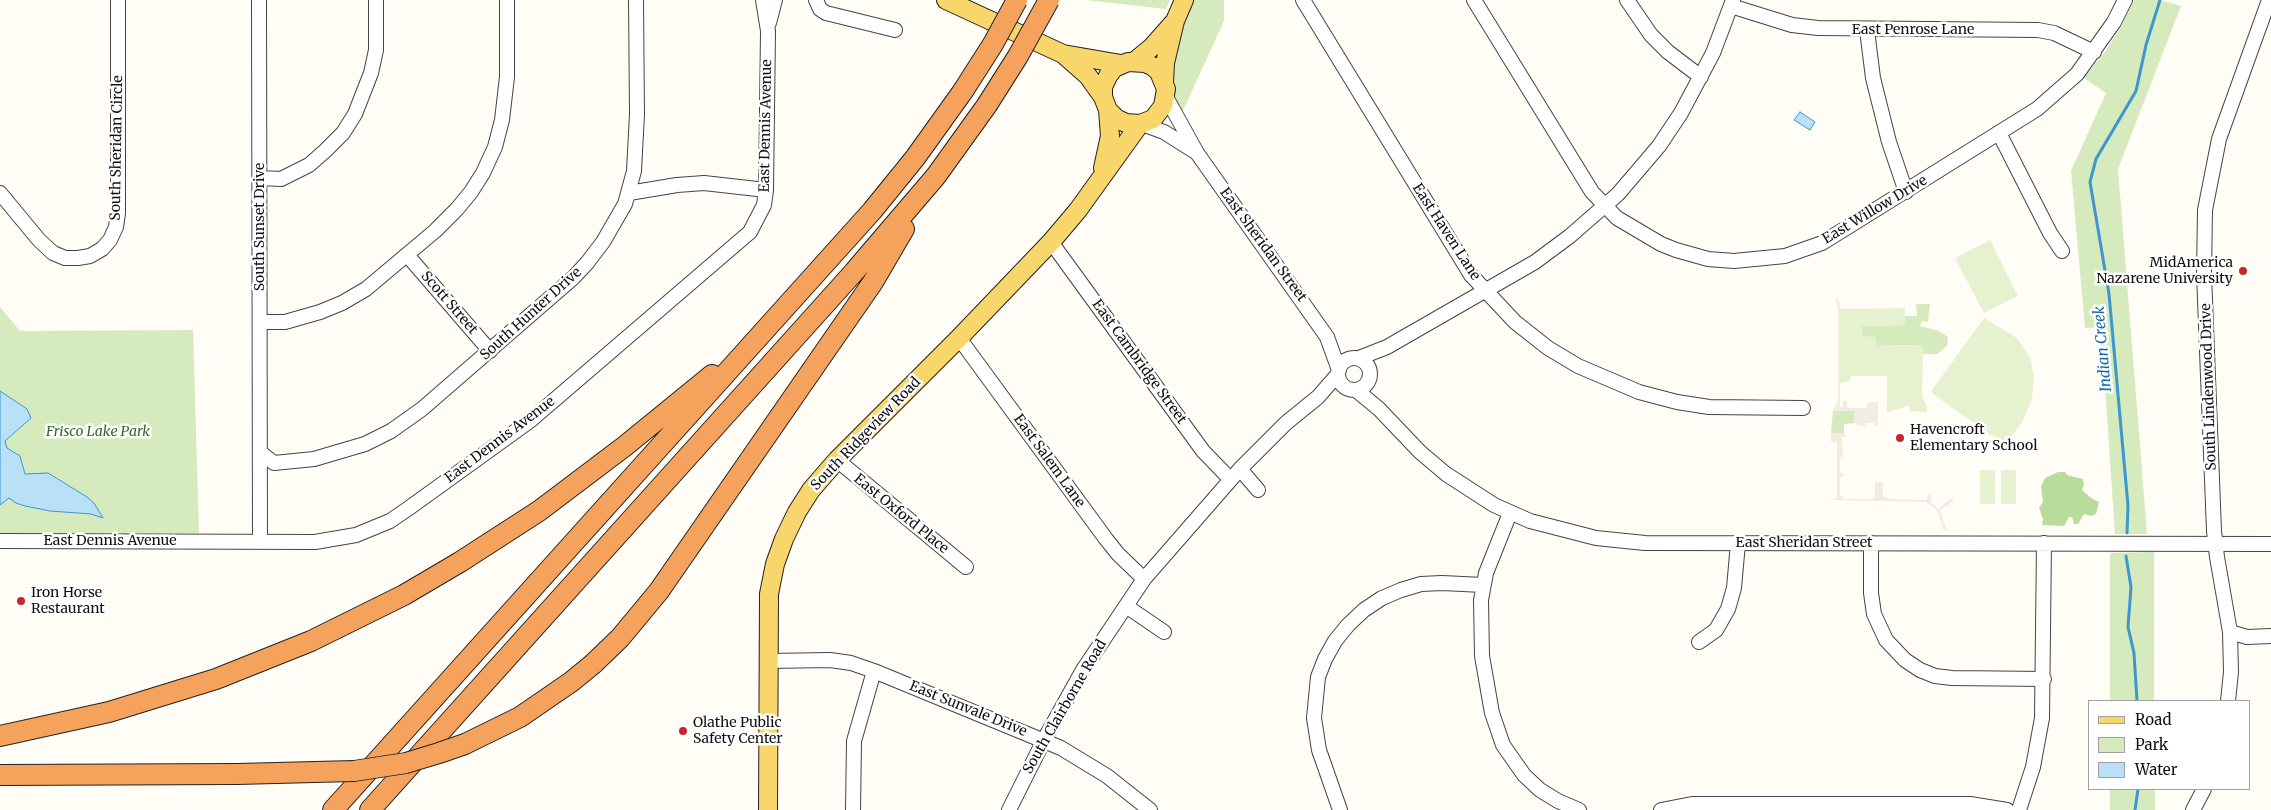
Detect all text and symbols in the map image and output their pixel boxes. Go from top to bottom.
street label: East Penrose Lane [1852,22,1974,38]
street label: East Dennis Avenue [756,59,776,193]
street label: South Sheridan Circle [107,75,127,221]
street label: South Sunset Drive [252,163,268,291]
street label: East Willow Drive [1820,172,1930,248]
street label: East Haven Lane [1408,180,1484,284]
street label: East Sheridan Street [1216,185,1310,305]
place label: MidAmerica Nazarene University [2097,255,2233,288]
street label: South Hunter Drive [477,264,585,364]
marker: MidAmerica Nazarene University [2237,265,2249,277]
street label: Scott Street [417,268,481,338]
street label: East Cambridge Street [1088,297,1190,427]
street label: South Lindenwood Drive [2198,303,2220,471]
water label: Indian Creek [2090,305,2116,393]
street label: South Ridgeview Road [808,374,924,494]
street label: East Dennis Avenue [442,393,558,487]
street label: East Salem Lane [1010,411,1088,511]
place label: Havencroft Elementary School [1910,422,2038,454]
park label: Frisco Lake Park [46,424,150,440]
marker: Havencroft Elementary School [1894,432,1906,444]
street label: East Oxford Place [850,471,952,557]
street label: East Dennis Avenue [43,533,177,549]
street label: East Sheridan Street [1736,535,1872,551]
place label: Iron Horse Restaurant [31,585,105,618]
marker: Iron Horse Restaurant [15,595,27,607]
street label: South Clairborne Road [1020,637,1110,777]
street label: East Sunvale Drive [907,678,1029,740]
legend [2088,700,2251,790]
text: Road [2135,710,2171,729]
place label: Olathe Public Safety Center [693,715,783,748]
marker: Olathe Public Safety Center [677,725,689,737]
text: Park [2135,735,2168,754]
text: Water [2135,760,2177,779]

